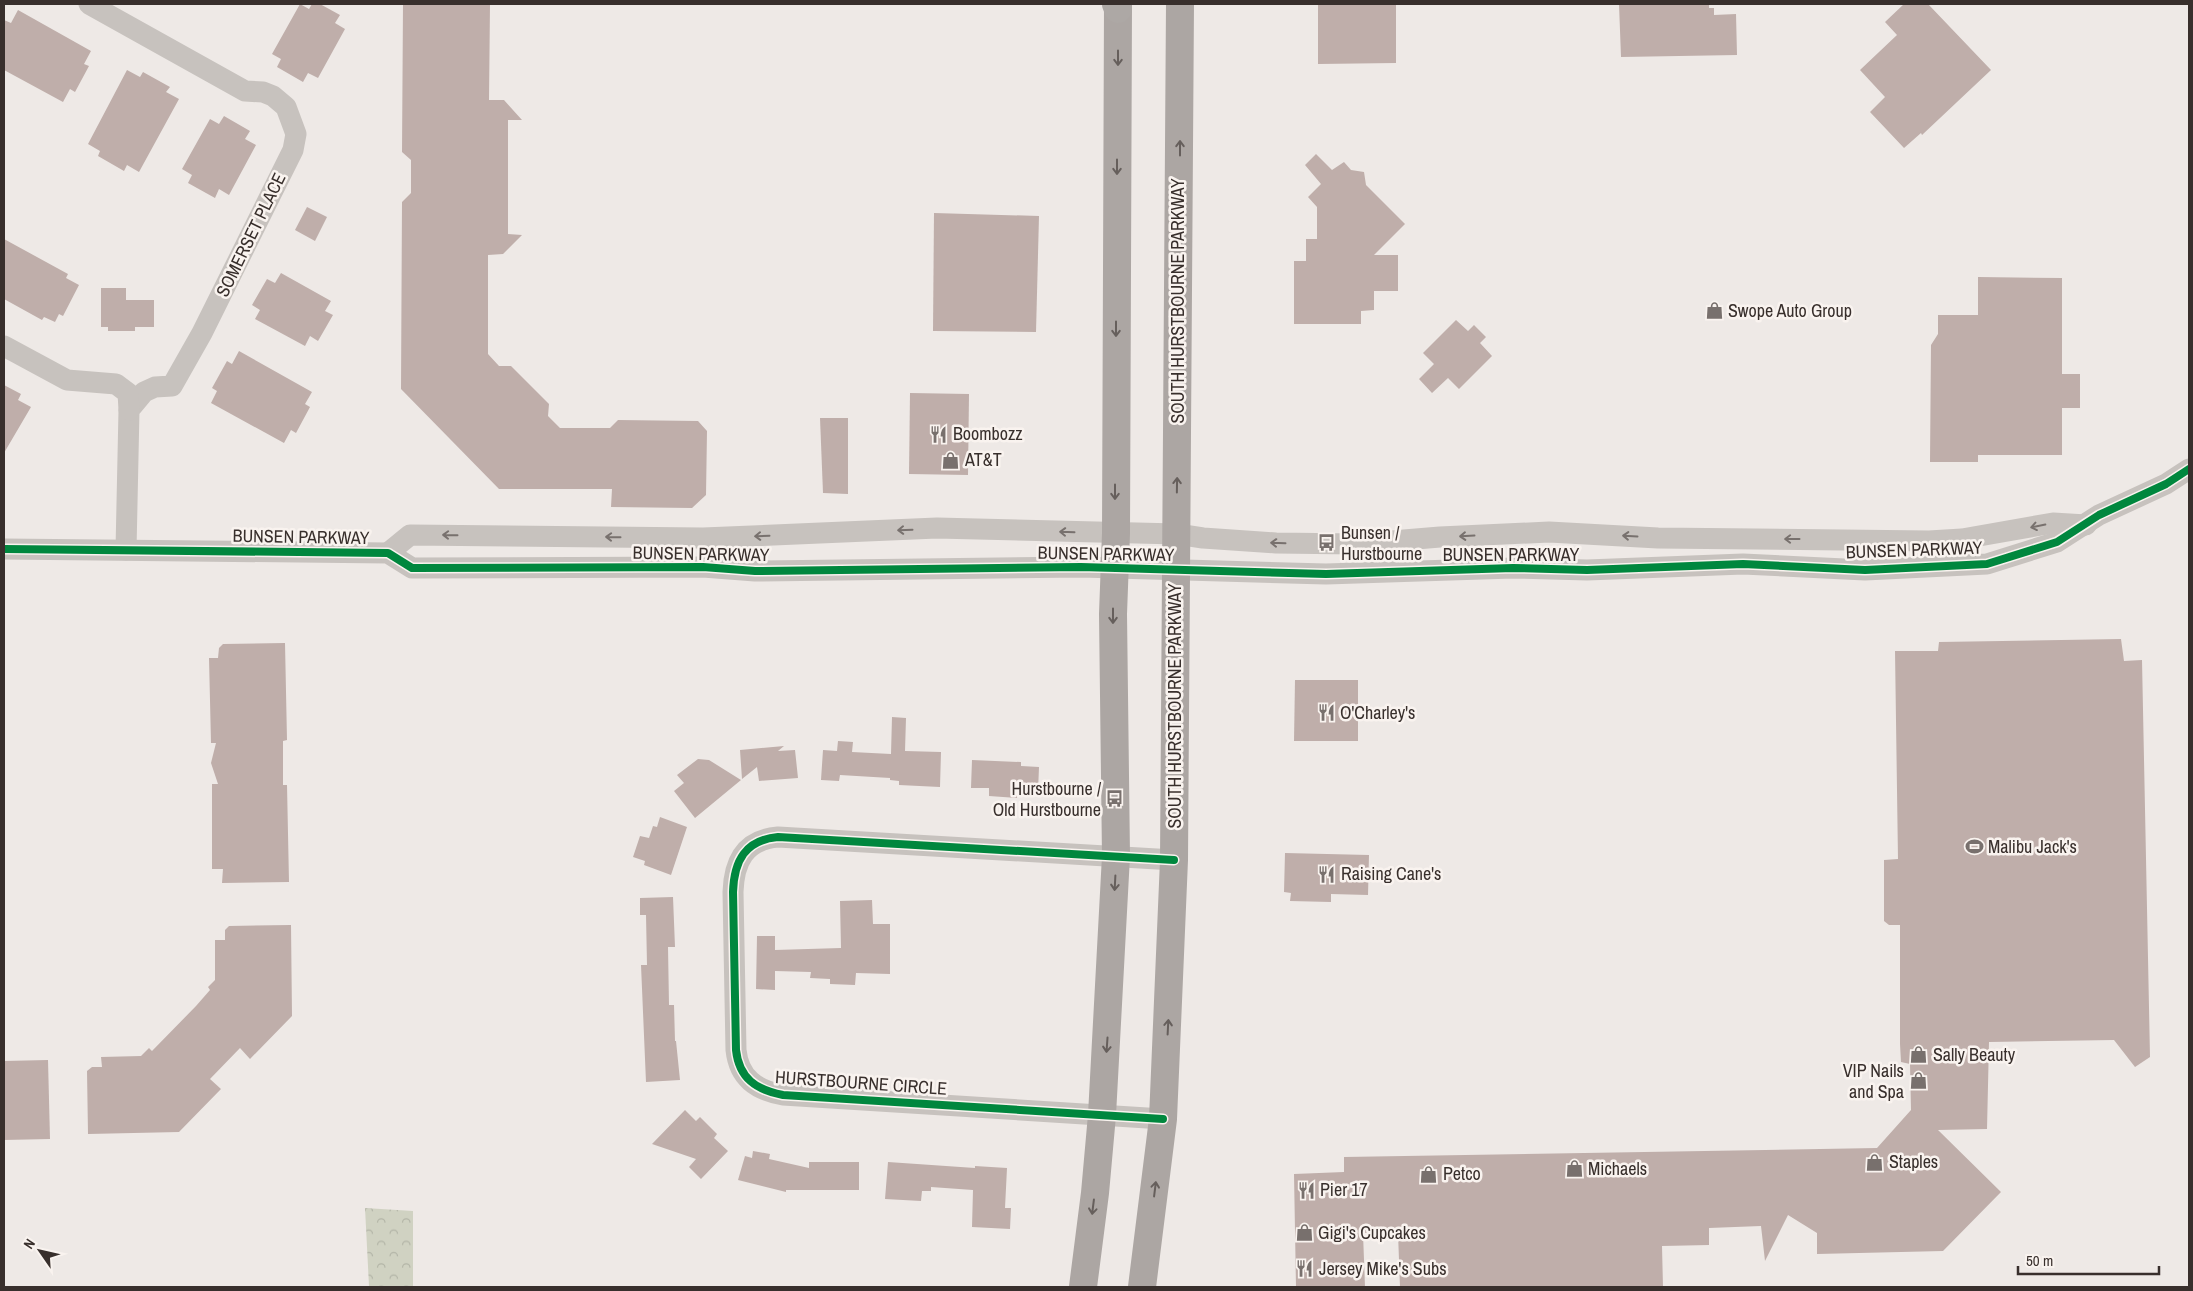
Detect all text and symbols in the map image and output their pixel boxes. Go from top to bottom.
one-way arrow [1113,50,1123,66]
one-way arrow [1175,140,1185,156]
one-way arrow [1112,158,1122,174]
street label: SOMERSET PLACE [210,169,291,301]
street label: SOUTH HURSTBOURNE PARKWAY [1165,178,1190,423]
place label: Swope Auto Group [1728,298,1852,323]
shop icon: Swope Auto Group [1704,301,1724,321]
one-way arrow [1111,320,1121,337]
place label: Boombozz [953,421,1023,446]
restaurant icon: Boombozz [929,424,949,444]
place label: AT&T [964,447,1002,472]
shop icon: AT&T [941,450,961,470]
one-way arrow [1172,477,1182,494]
one-way arrow [1110,483,1120,499]
place label: Bunsen / Hurstbourne [1341,520,1422,566]
one-way arrow [2030,521,2046,531]
street label: BUNSEN PARKWAY [232,523,370,550]
one-way arrow [897,525,913,534]
one-way arrow [1059,527,1076,537]
one-way arrow [443,531,459,540]
one-way arrow [754,531,770,540]
one-way arrow [1460,531,1476,540]
one-way arrow [605,532,621,542]
one-way arrow [1622,532,1638,541]
bus stop icon: Bunsen / Hurstbourne [1317,533,1337,553]
one-way arrow [1784,534,1800,544]
street label: BUNSEN PARKWAY [1845,535,1983,564]
one-way arrow [1271,538,1287,547]
street label: BUNSEN PARKWAY [632,540,770,567]
street label: BUNSEN PARKWAY [1037,540,1175,567]
street label: BUNSEN PARKWAY [1443,542,1580,567]
street label: SOUTH HURSTBOURNE PARKWAY [1162,583,1187,828]
one-way arrow [1108,608,1118,624]
place label: O'Charley's [1340,700,1415,725]
restaurant icon: O'Charley's [1316,703,1336,723]
place label: Hurstbourne / Old Hurstbourne [993,776,1102,822]
bus stop icon: Hurstbourne / Old Hurstbourne [1105,789,1125,809]
place label: Malibu Jack's [1988,834,2077,859]
sports icon: Malibu Jack's [1964,837,1984,857]
place label: Raising Cane's [1341,861,1441,886]
restaurant icon: Raising Cane's [1317,864,1337,884]
one-way arrow [1110,874,1119,890]
one-way arrow [1164,1019,1173,1035]
one-way arrow [1102,1037,1111,1053]
place label: Sally Beauty [1933,1042,2016,1067]
shop icon: Sally Beauty [1909,1045,1929,1065]
place label: VIP Nails and Spa [1843,1058,1904,1104]
street label: HURSTBOURNE CIRCLE [774,1064,948,1101]
shop icon: VIP Nails and Spa [1908,1071,1928,1091]
place label: Staples [1889,1149,1938,1174]
shop icon: Staples [1865,1152,1885,1172]
place label: Michaels [1588,1156,1647,1181]
shop icon: Michaels [1564,1159,1584,1179]
place label: Petco [1443,1161,1481,1186]
shop icon: Petco [1419,1164,1439,1184]
place label: Pier 17 [1320,1177,1368,1202]
restaurant icon: Pier 17 [1296,1180,1316,1200]
one-way arrow [1150,1181,1160,1197]
one-way arrow [1088,1199,1098,1215]
place label: Gigi's Cupcakes [1318,1220,1426,1245]
shop icon: Gigi's Cupcakes [1294,1223,1314,1243]
north arrow [15,1226,65,1276]
text: N [19,1235,39,1252]
scale bar [2018,1244,2159,1276]
text: 50 m [2026,1250,2053,1271]
place label: Jersey Mike's Subs [1319,1256,1447,1281]
restaurant icon: Jersey Mike's Subs [1295,1259,1315,1279]

